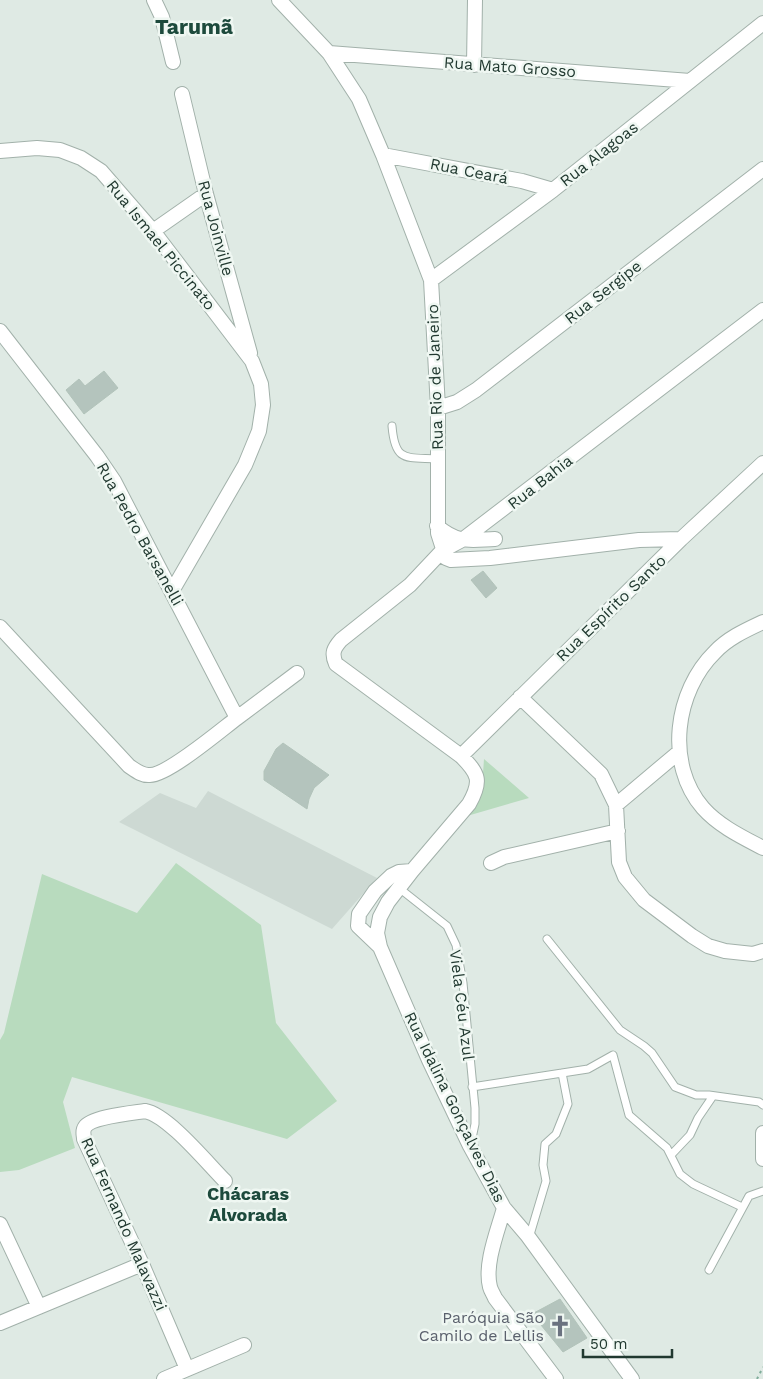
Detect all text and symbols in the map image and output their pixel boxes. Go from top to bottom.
district label: Tarumã [155,14,234,39]
street label: Rua Mato Grosso [443,53,577,81]
street label: Rua Alagoas [556,118,642,190]
street label: Rua Ceará [428,154,510,188]
street label: Rua Ismael Piccinato [103,176,219,314]
street label: Rua Joinville [194,178,238,278]
street label: Rua Sergipe [561,256,645,328]
street label: Rua Rio de Janeiro [423,304,447,450]
street label: Rua Bahia [504,451,576,513]
street label: Rua Pedro Barsanelli [93,459,187,609]
street label: Rua Espírito Santo [552,551,670,665]
street label: Viela Céu Azul [446,948,478,1062]
street label: Rua Idalina Gonçalves Dias [400,1009,510,1205]
street label: Rua Fernando Malavazzi [77,1134,171,1314]
district label: Chácaras Alvorada [207,1183,289,1225]
place label: Paróquia São Camilo de Lellis [419,1308,544,1345]
church icon: Paróquia São Camilo de Lellis [547,1313,573,1339]
scale bar [583,1326,672,1358]
text: 50 m [590,1335,627,1353]

